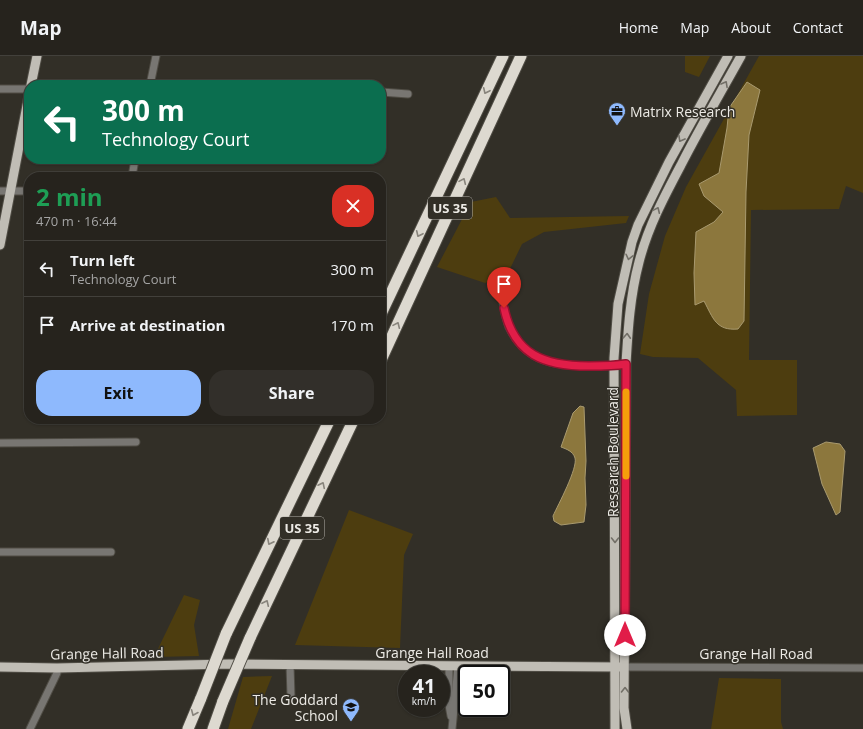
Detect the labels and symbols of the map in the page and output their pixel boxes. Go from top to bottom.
one-way arrow [721,80,728,88]
one-way arrow [483,87,491,95]
office icon: Matrix Research [607,101,627,126]
place label: Matrix Research [630,102,735,121]
one-way arrow [679,135,686,142]
one-way arrow [458,177,466,185]
road number: US 35 [428,197,472,219]
one-way arrow [653,207,661,214]
one-way arrow [416,230,424,238]
one-way arrow [625,254,633,260]
pin [487,267,521,308]
one-way arrow [392,321,400,329]
one-way arrow [623,333,632,339]
street label: Research Boulevard [603,387,622,517]
one-way arrow [317,482,325,490]
road number: US 35 [280,517,324,539]
one-way arrow [611,537,619,543]
one-way arrow [268,538,275,546]
one-way arrow [261,599,269,607]
position arrow [604,614,646,656]
street label: Grange Hall Road [50,643,164,663]
street label: Grange Hall Road [375,643,489,662]
street label: Grange Hall Road [699,644,813,663]
speed limit sign: 50 [458,665,510,717]
one-way arrow [621,687,629,693]
place label: The Goddard School [252,690,338,725]
school or university icon: The Goddard School [341,697,361,722]
one-way arrow [191,710,199,717]

